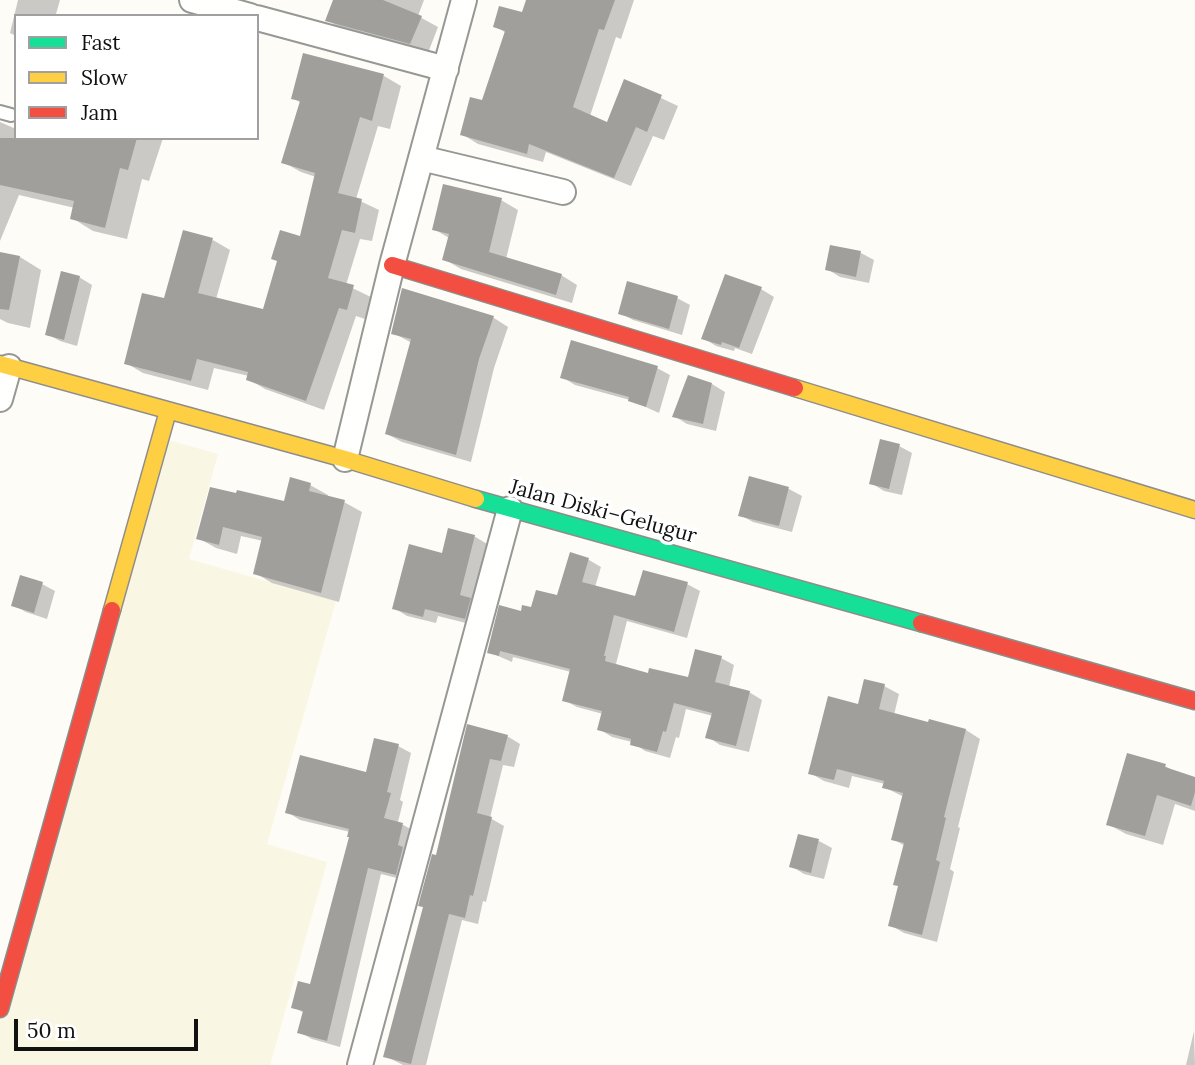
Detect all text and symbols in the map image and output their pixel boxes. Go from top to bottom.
legend [14,14,259,140]
text: Fast [81,29,120,56]
text: Slow [81,64,128,91]
text: Jam [81,99,118,126]
street label: Jalan Diski–Gelugur [507,475,699,549]
scale bar [18,1006,201,1050]
text: 50 m [27,1017,76,1044]

